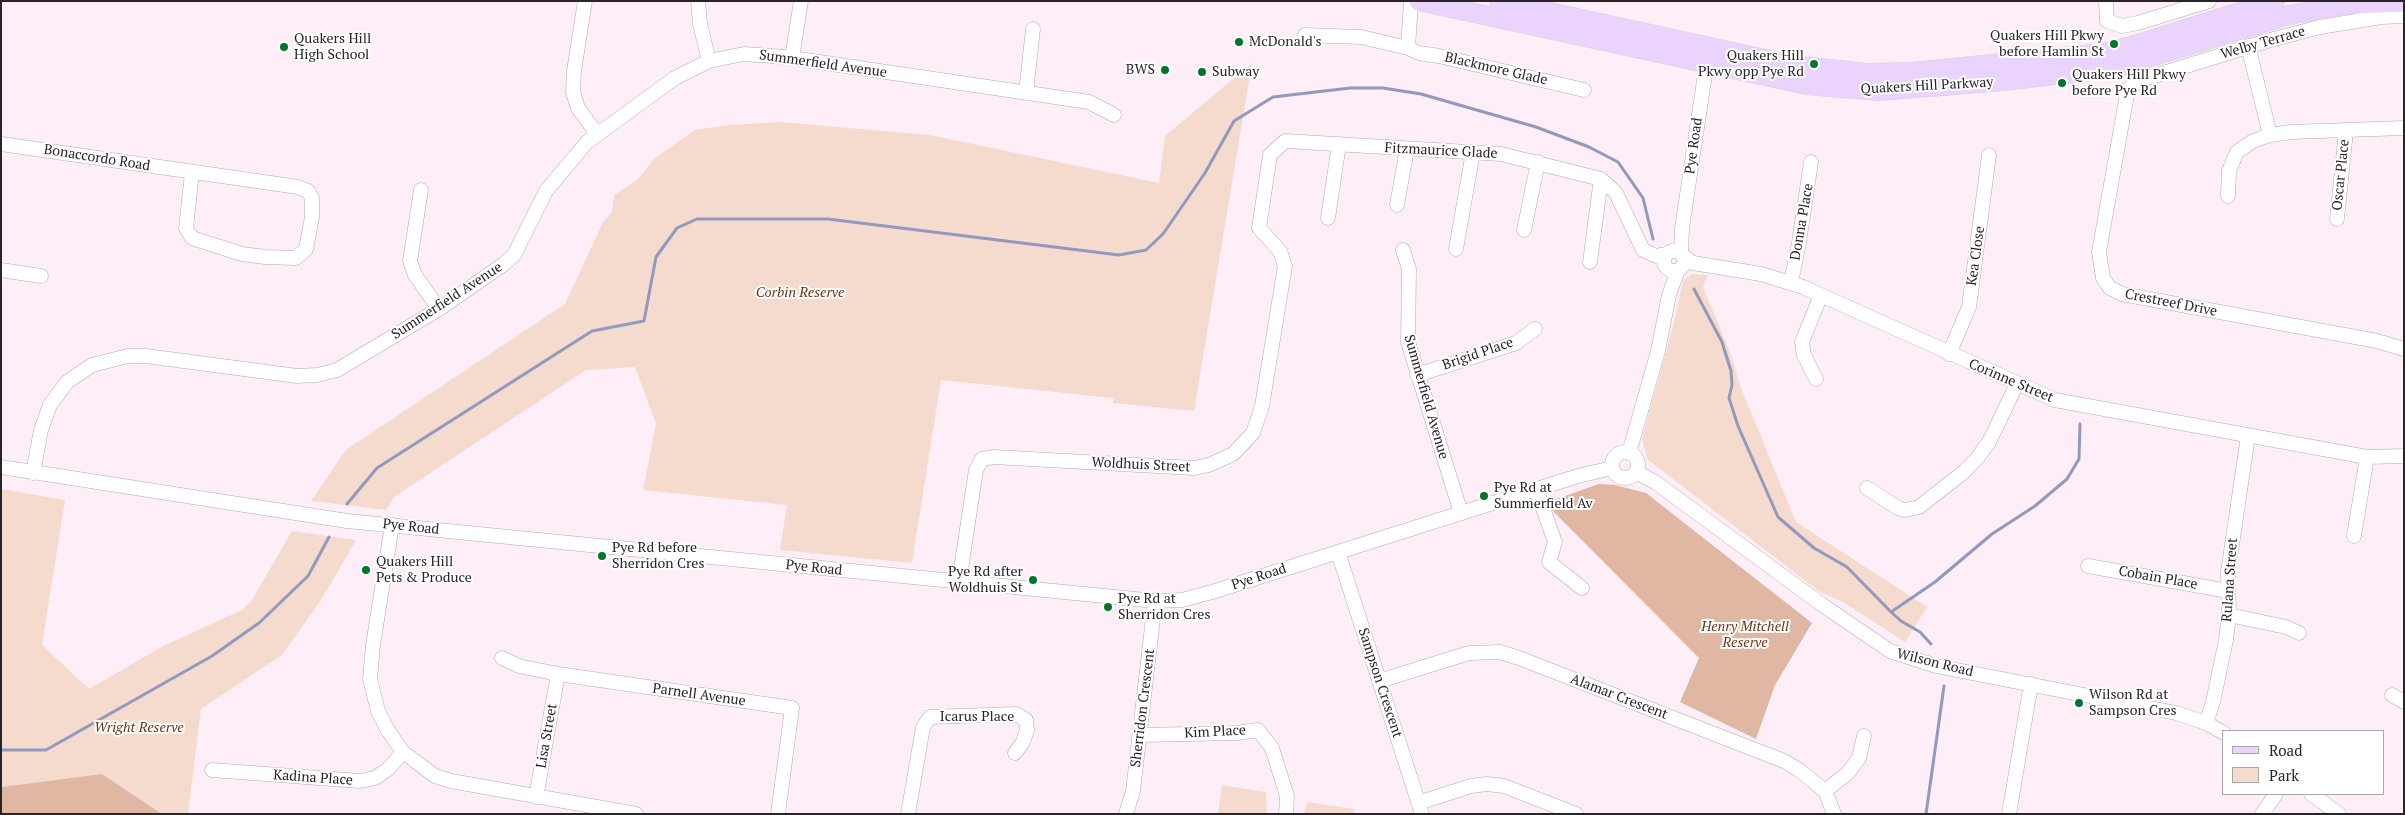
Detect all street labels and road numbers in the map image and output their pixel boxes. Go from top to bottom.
street label: Welby Terrace [2219,23,2307,63]
street label: Summerfield Avenue [758,47,888,81]
street label: Blackmore Glade [1443,49,1549,89]
street label: Quakers Hill Parkway [1860,74,1994,98]
street label: Pye Road [1682,117,1706,175]
street label: Oscar Place [2329,138,2353,212]
street label: Fitzmaurice Glade [1384,140,1498,162]
street label: Bonaccordo Road [43,141,151,175]
street label: Donna Place [1787,182,1817,262]
street label: Kea Close [1964,225,1988,287]
street label: Summerfield Avenue [388,259,506,343]
street label: Crestreef Drive [2123,286,2219,320]
street label: Summerfield Avenue [1400,333,1452,461]
street label: Brigid Place [1440,334,1516,374]
street label: Corinne Street [1966,356,2056,406]
street label: Woldhuis Street [1091,454,1191,476]
street label: Pye Road [382,516,440,538]
street label: Rulana Street [2219,537,2241,623]
street label: Pye Road [785,557,843,579]
street label: Pye Road [1229,560,1289,594]
street label: Cobain Place [2117,563,2199,593]
street label: Sampson Crescent [1354,626,1406,740]
street label: Wilson Road [1895,645,1975,681]
street label: Sherridon Crescent [1127,648,1159,768]
street label: Alamar Crescent [1568,671,1670,723]
street label: Parnell Avenue [651,680,747,710]
street label: Lisa Street [533,702,561,770]
street label: Icarus Place [940,709,1014,725]
street label: Kim Place [1184,722,1246,742]
street label: Kadina Place [273,767,353,789]

